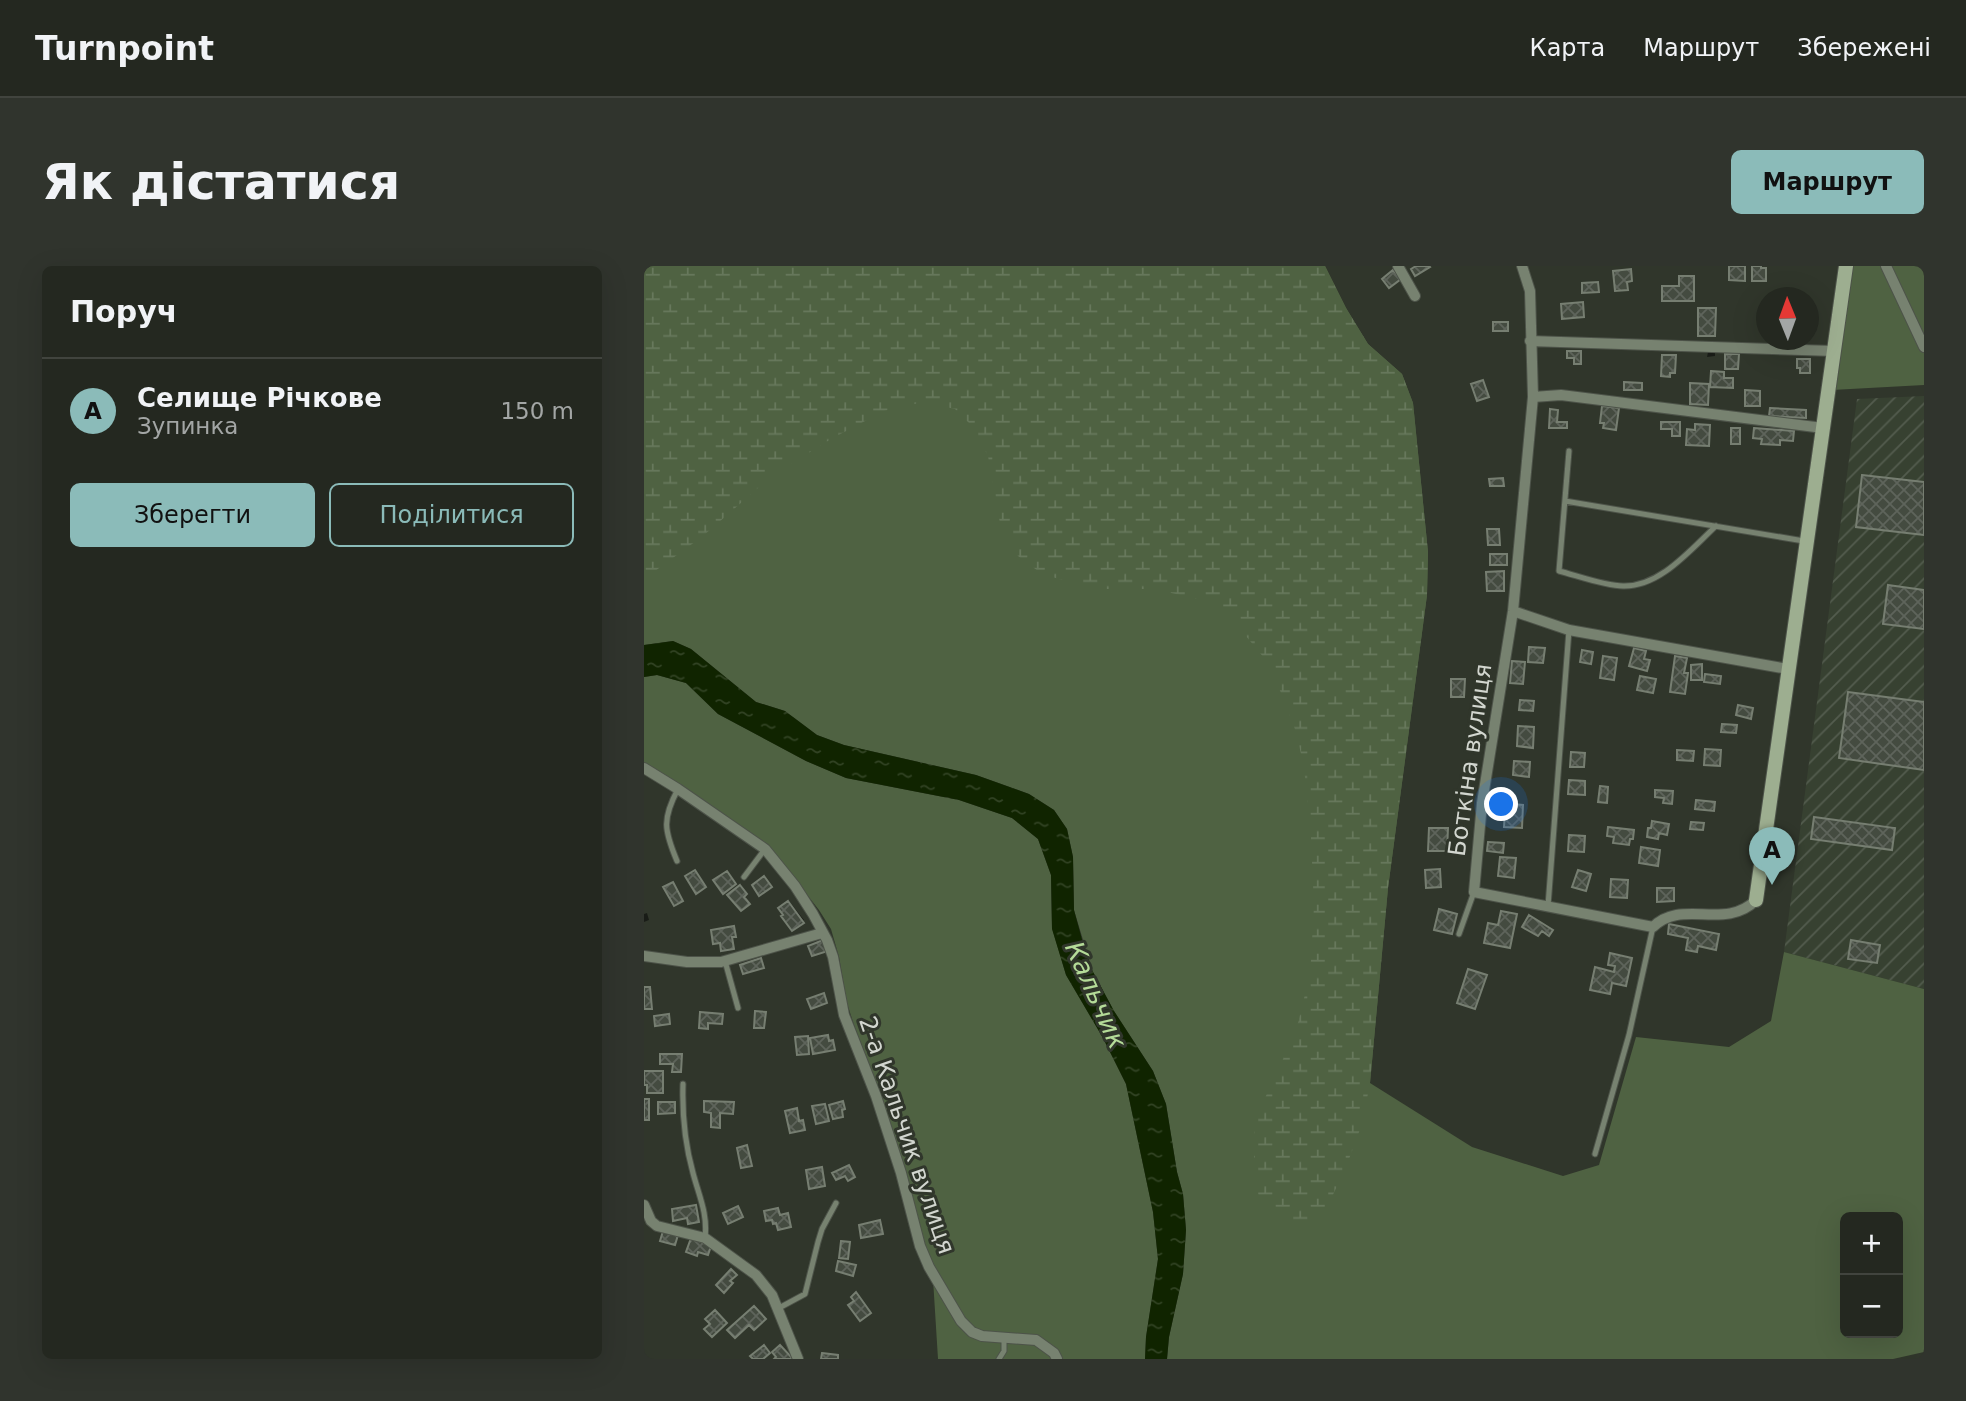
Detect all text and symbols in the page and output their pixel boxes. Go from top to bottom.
text: Turnpoint [35,29,214,68]
text: Карта [1530,34,1605,62]
text: Маршрут [1643,34,1759,62]
text: Збережені [1797,34,1931,62]
button: Маршрут [1731,150,1924,214]
text: Як дістатися [42,154,400,211]
north arrow [1756,287,1819,350]
text: Поруч [70,294,177,329]
text: Селище Річкове [137,383,382,413]
text: A [84,398,102,424]
text: 150 m [500,398,574,424]
text: Зупинка [137,413,238,439]
button: Зберегти [70,483,315,547]
button: Поділитися [329,483,574,547]
street label: Боткіна вулиця [1443,662,1497,858]
your location [1484,787,1518,821]
pin: A [1749,827,1795,885]
water label: Кальчик [1059,937,1133,1054]
street label: 2-а Кальчик вулиця [853,1013,961,1257]
map controls [1840,1212,1903,1338]
button: + [1840,1212,1903,1275]
button: − [1840,1275,1903,1338]

